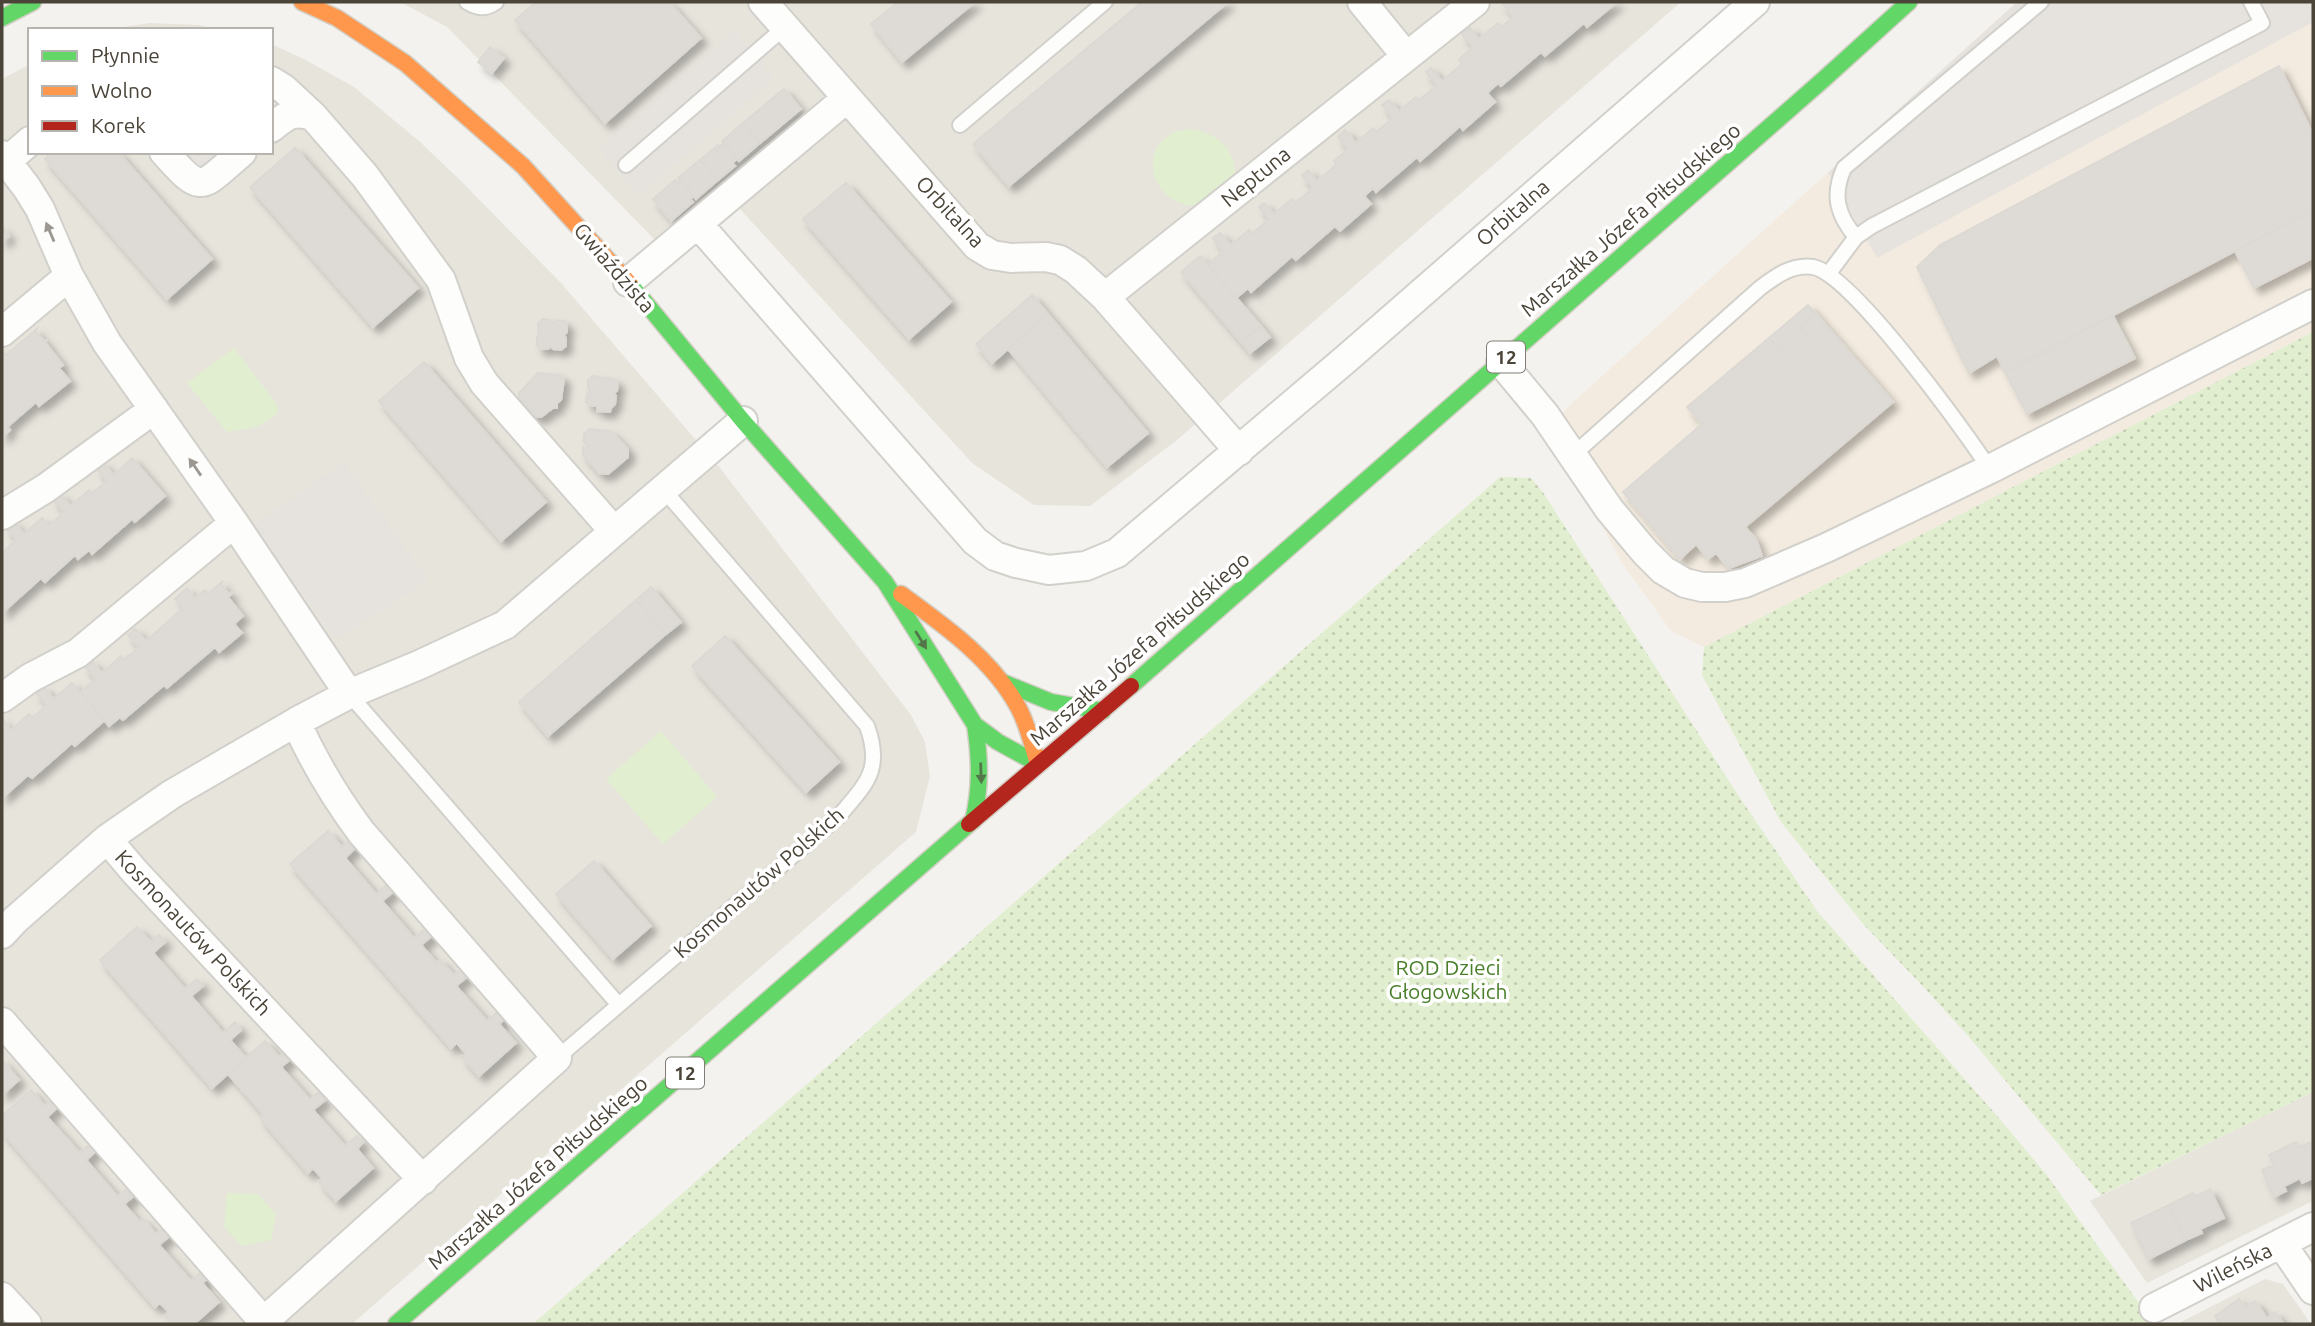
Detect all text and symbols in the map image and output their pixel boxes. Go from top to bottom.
legend [28,28,273,154]
text: Płynnie [91,43,160,67]
text: Wolno [91,78,152,102]
text: Korek [91,113,146,137]
street label: Marszałka Józefa Piłsudskiego [1516,117,1745,321]
street label: Neptuna [1216,141,1295,211]
street label: Orbitalna [912,171,990,252]
street label: Orbitalna [1471,174,1554,250]
street label: Gwiaździsta [569,218,660,317]
one-way arrow [44,222,55,243]
road number: 12 [1487,342,1525,372]
one-way arrow [188,458,202,476]
street label: Marszałka Józefa Piłsudskiego [1025,546,1254,750]
one-way arrow [915,630,928,650]
one-way arrow [975,762,986,784]
street label: Kosmonautów Polskich [668,802,848,963]
street label: Kosmonautów Polskich [111,845,277,1020]
park label: ROD Dzieci Głogowskich [1388,955,1508,1003]
road number: 12 [666,1058,704,1088]
street label: Marszałka Józefa Piłsudskiego [423,1070,652,1274]
street label: Wileńska [2189,1237,2276,1297]

